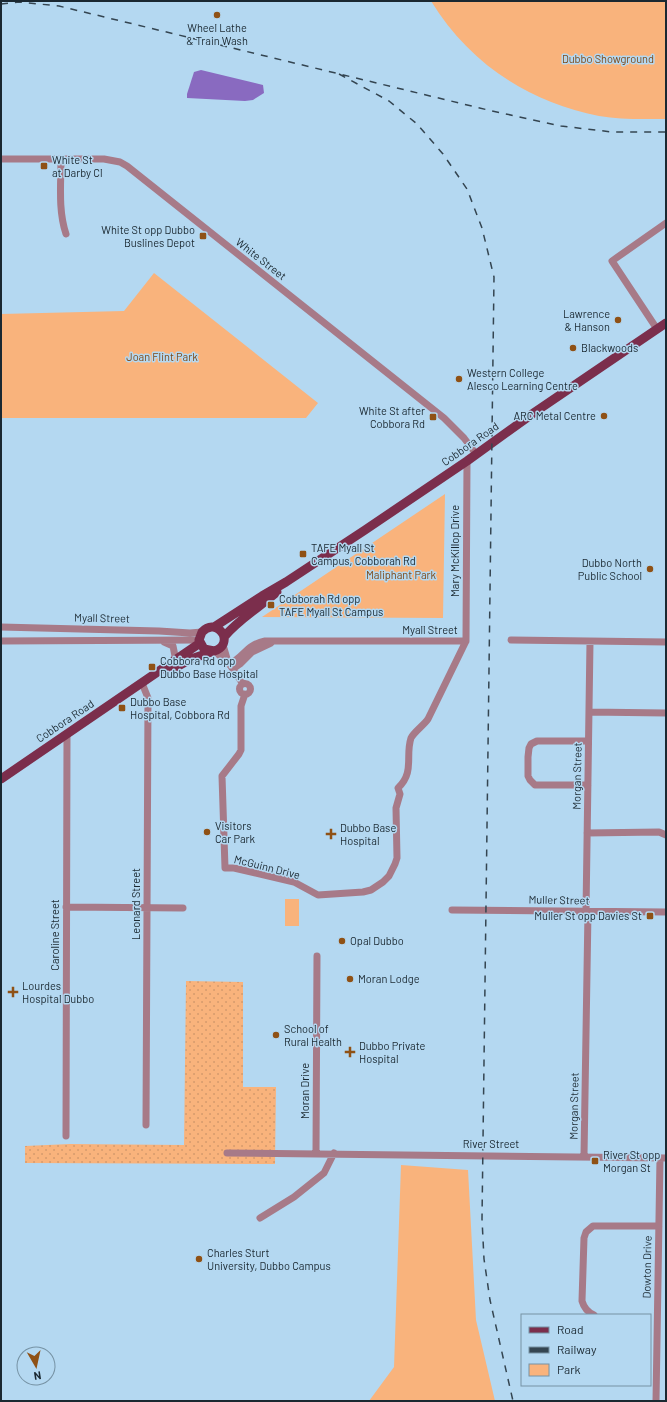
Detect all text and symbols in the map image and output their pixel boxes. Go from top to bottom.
marker: Wheel Lathe & Train Wash [212,10,222,20]
place label: Wheel Lathe & Train Wash [186,21,248,47]
park label: Dubbo Showground [562,52,654,65]
place label: White St at Darby Cl [52,153,103,179]
marker: White St at Darby Cl [39,161,49,171]
place label: White St opp Dubbo Buslines Depot [101,223,195,249]
marker: White St opp Dubbo Buslines Depot [198,231,208,241]
street label: White Street [234,235,289,282]
place label: Lawrence & Hanson [563,307,610,333]
marker: Lawrence & Hanson [613,315,623,325]
place label: Blackwoods [581,341,638,354]
marker: Blackwoods [568,343,578,353]
park label: Joan Flint Park [126,350,198,363]
place label: Western College Alesco Learning Centre [467,366,578,392]
marker: Western College Alesco Learning Centre [454,374,464,384]
place label: White St after Cobbora Rd [359,404,425,430]
place label: ARC Metal Centre [513,409,596,422]
marker: ARC Metal Centre [599,411,609,421]
marker: White St after Cobbora Rd [428,412,438,422]
street label: Cobbora Road [439,419,501,468]
street label: Mary McKillop Drive [448,505,461,597]
place label: TAFE Myall St Campus, Cobborah Rd [311,541,416,567]
marker: TAFE Myall St Campus, Cobborah Rd [298,549,308,559]
place label: Dubbo North Public School [578,556,642,582]
marker: Dubbo North Public School [645,564,655,574]
park label: Maliphant Park [366,568,437,581]
place label: Cobborah Rd opp TAFE Myall St Campus [279,592,383,618]
marker: Cobborah Rd opp TAFE Myall St Campus [266,600,276,610]
street label: Myall Street [74,611,130,624]
street label: Myall Street [402,623,458,636]
place label: Cobbora Rd opp Dubbo Base Hospital [160,654,258,680]
marker: Cobbora Rd opp Dubbo Base Hospital [147,662,157,672]
place label: Dubbo Base Hospital, Cobbora Rd [130,695,230,721]
street label: Cobbora Road [33,697,96,745]
marker: Dubbo Base Hospital, Cobbora Rd [117,703,127,713]
street label: Morgan Street [569,742,584,810]
place label: Visitors Car Park [215,819,256,845]
place label: Dubbo Base Hospital [340,821,396,847]
marker: Visitors Car Park [202,827,212,837]
marker: Dubbo Base Hospital [325,828,337,840]
street label: McGuinn Drive [233,852,302,881]
street label: Leonard Street [129,868,142,940]
street label: Muller Street [528,892,590,907]
street label: Caroline Street [48,899,61,971]
place label: Muller St opp Davies St [534,909,642,922]
marker: Muller St opp Davies St [645,911,655,921]
place label: Opal Dubbo [350,934,404,947]
marker: Opal Dubbo [337,936,347,946]
place label: Moran Lodge [358,972,420,985]
marker: Moran Lodge [345,974,355,984]
place label: Lourdes Hospital Dubbo [22,979,94,1005]
marker: Lourdes Hospital Dubbo [7,986,19,998]
place label: School of Rural Health [284,1022,342,1048]
marker: School of Rural Health [271,1030,281,1040]
place label: Dubbo Private Hospital [359,1039,425,1065]
marker: Dubbo Private Hospital [344,1046,356,1058]
street label: Moran Drive [298,1063,311,1119]
street label: Morgan Street [566,1072,581,1140]
street label: River Street [463,1137,519,1150]
place label: River St opp Morgan St [603,1148,660,1174]
marker: River St opp Morgan St [590,1156,600,1166]
street label: Dowton Drive [639,1235,654,1299]
place label: Charles Sturt University, Dubbo Campus [207,1246,331,1272]
marker: Charles Sturt University, Dubbo Campus [194,1254,204,1264]
legend [521,1314,651,1386]
text: Road [557,1322,584,1336]
text: Railway [557,1342,597,1356]
north arrow [16,1346,56,1386]
text: Park [557,1362,581,1376]
text: N [33,1369,42,1383]

